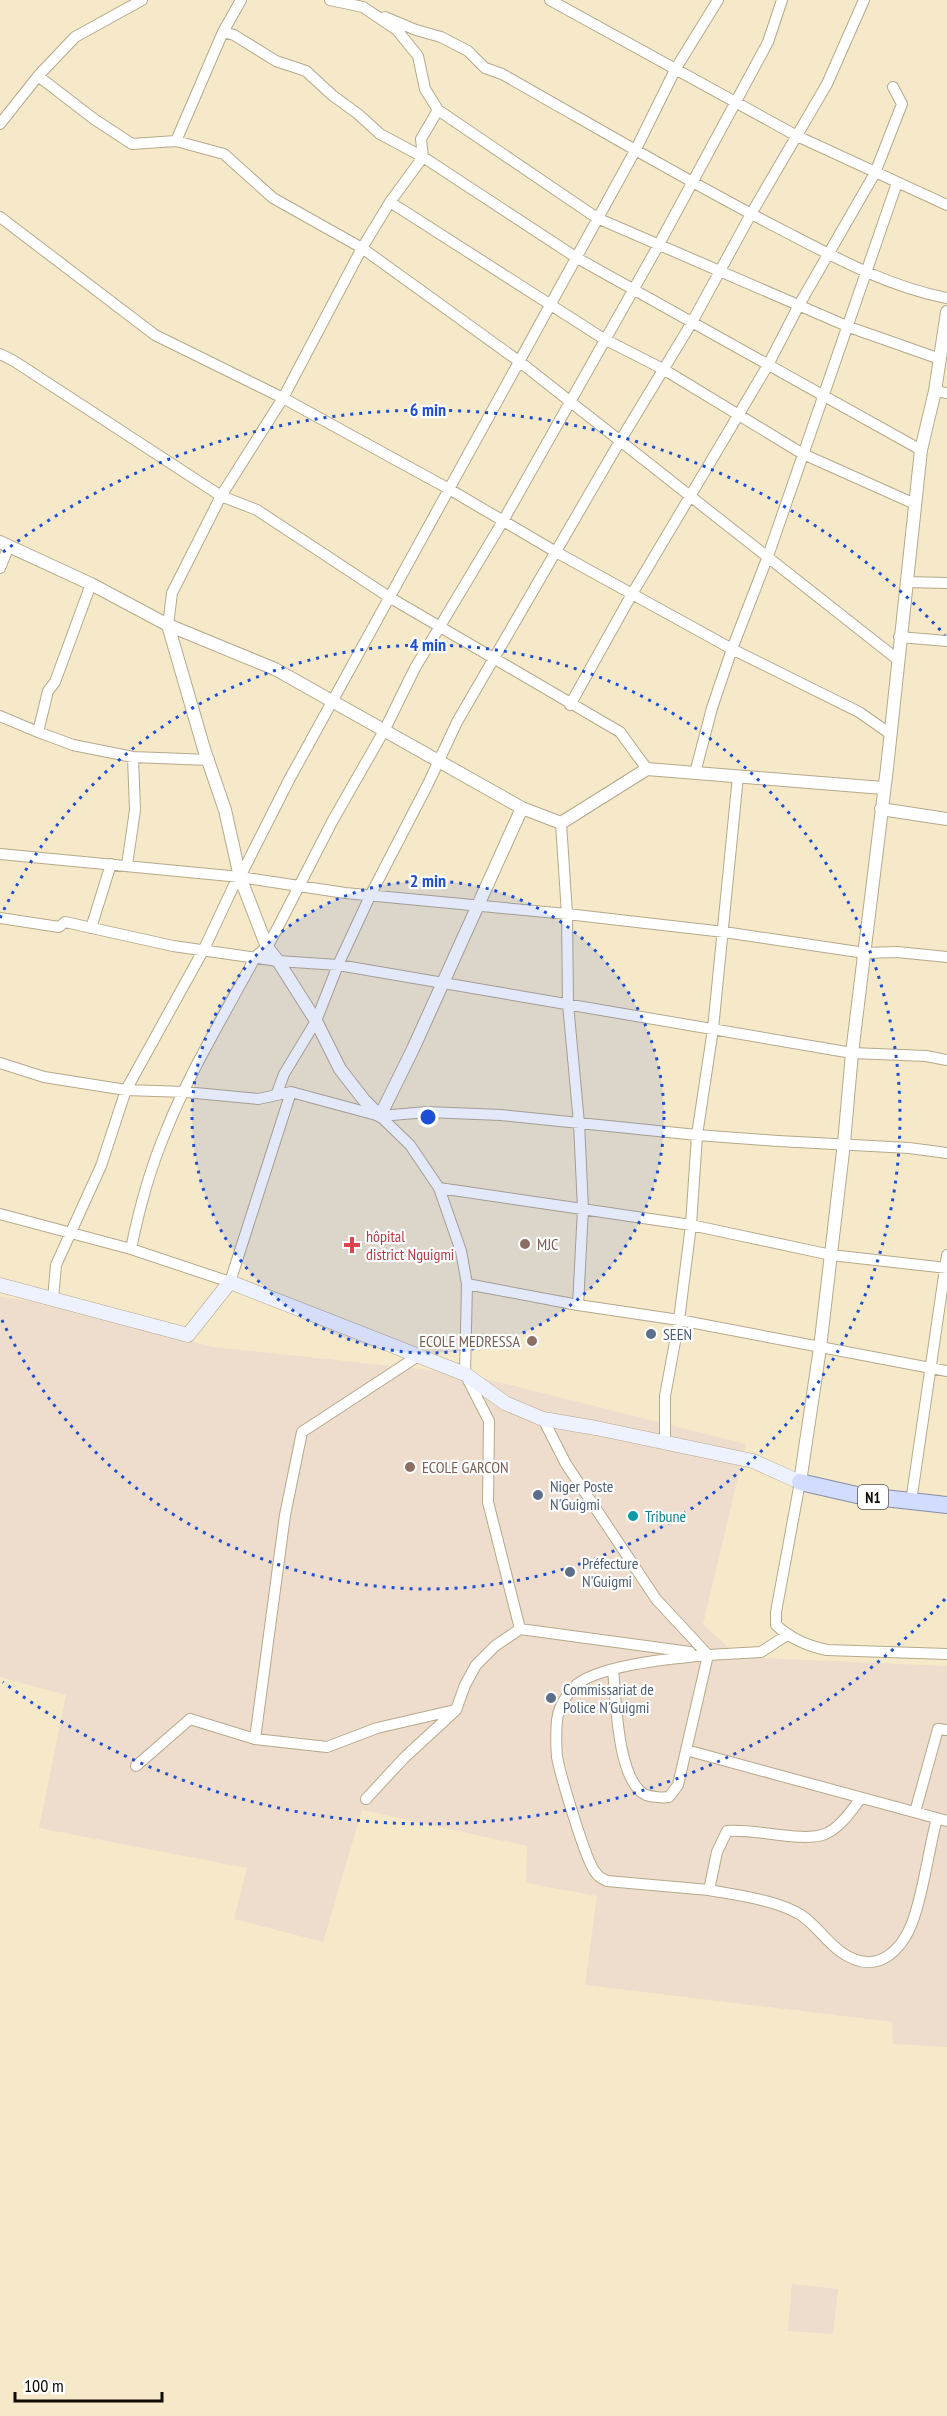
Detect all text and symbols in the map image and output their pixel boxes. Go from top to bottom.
text: 6 min [410,398,446,421]
text: 4 min [410,633,446,656]
text: 2 min [410,869,446,892]
centre of rings [418,1107,438,1127]
place label: hôpital district Nguigmi [366,1226,454,1264]
place label: MJC [537,1234,558,1254]
marker: hôpital district Nguigmi [343,1236,361,1254]
marker: MJC [518,1237,532,1251]
place label: SEEN [663,1324,692,1344]
marker: SEEN [644,1327,658,1341]
place label: ECOLE MEDRESSA [419,1331,520,1351]
marker: ECOLE MEDRESSA [525,1334,539,1348]
place label: ECOLE GARCON [422,1457,509,1477]
marker: ECOLE GARCON [403,1460,417,1474]
place label: Niger Poste N'Guigmi [550,1476,613,1514]
road number: N1 [858,1485,888,1509]
marker: Niger Poste N'Guigmi [531,1488,545,1502]
place label: Tribune [645,1506,686,1526]
marker: Tribune [626,1509,640,1523]
place label: Préfecture N'Guigmi [582,1553,638,1591]
marker: Préfecture N'Guigmi [563,1565,577,1579]
place label: Commissariat de Police N'Guigmi [563,1679,654,1717]
marker: Commissariat de Police N'Guigmi [544,1691,558,1705]
scale bar [15,2365,162,2403]
text: 100 m [24,2374,64,2397]

